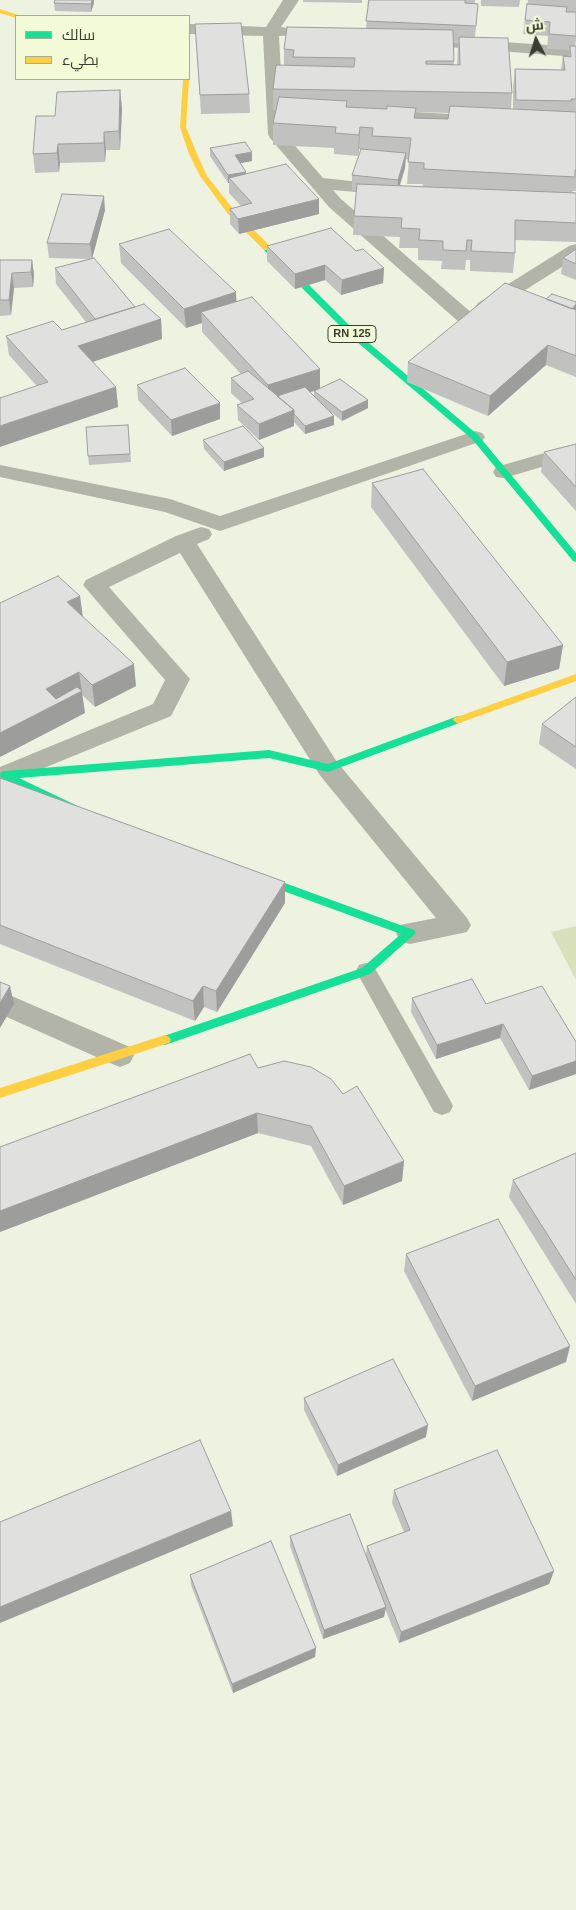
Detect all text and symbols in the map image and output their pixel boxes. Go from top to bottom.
legend [15,15,190,80]
north arrow [511,15,561,65]
text: ش [525,16,544,34]
text: سالك [62,26,95,43]
text: بطيء [62,51,99,68]
road number: RN 125 [328,326,376,342]

